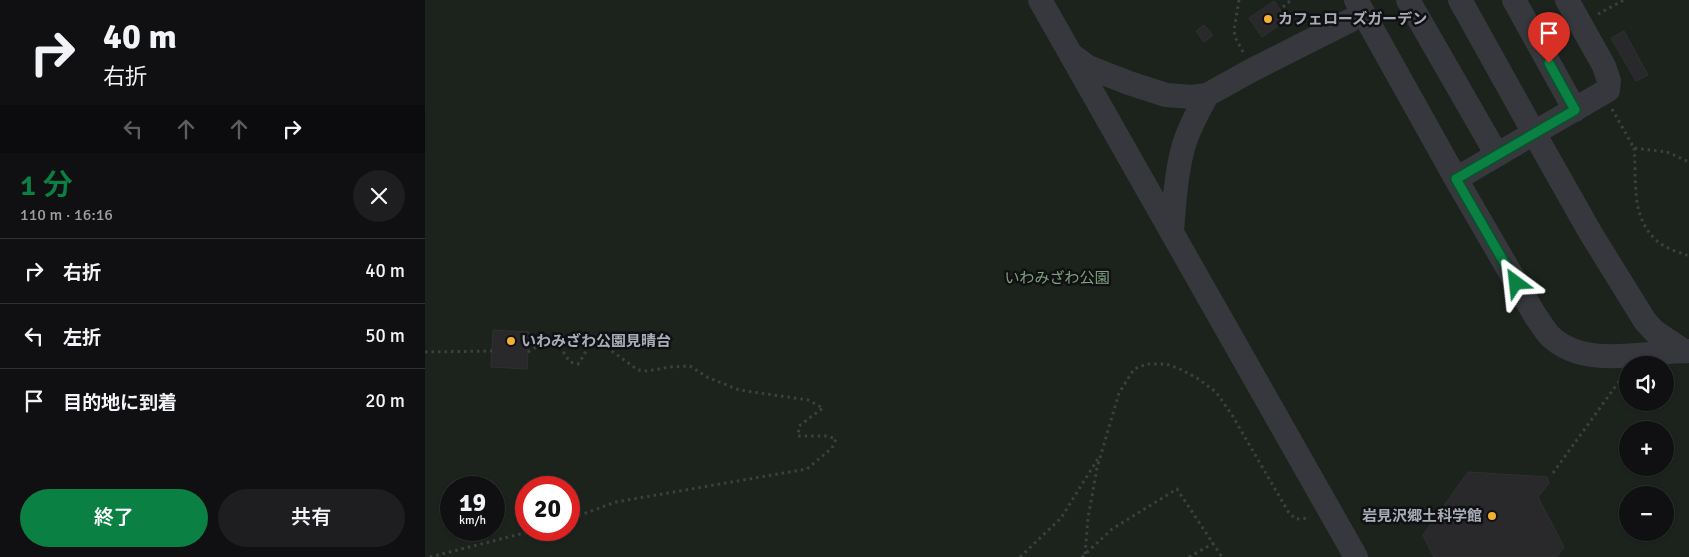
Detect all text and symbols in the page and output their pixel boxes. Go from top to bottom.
place label: カフェローズガーデン [1278,10,1427,28]
pin [1528,12,1570,63]
marker: カフェローズガーデン [1262,13,1274,25]
text: 40 m [103,15,177,58]
icon: arrive [1535,19,1563,47]
icon: right [20,20,85,85]
text: 右折 [103,63,147,90]
icon: left [119,115,147,143]
icon: ahead [172,115,200,143]
icon: ahead [225,115,253,143]
icon: right [278,115,306,143]
text: 1 分 [20,167,73,204]
button: close [353,170,405,222]
text: 110 m · 16:16 [20,205,113,225]
position arrow [1489,256,1541,308]
icon: right [20,257,48,285]
text: 40 m [365,259,405,283]
text: 右折 [63,261,101,285]
park label: いわみざわ公園 [1004,269,1110,287]
icon: left [20,322,48,350]
text: 50 m [365,324,405,348]
text: 左折 [63,326,101,350]
place label: いわみざわ公園見晴台 [521,332,671,350]
marker: いわみざわ公園見晴台 [505,335,517,347]
map controls [1619,356,1674,541]
button: sound [1619,356,1674,411]
icon: arrive [20,387,48,415]
text: 20 m [365,389,405,413]
text: 目的地に到着 [63,391,177,415]
button: + [1619,421,1674,476]
speed limit sign: 20 [515,476,580,541]
button: − [1619,486,1674,541]
text: 19 [459,487,486,518]
button: 終了 [20,489,208,547]
button: 共有 [218,489,405,547]
place label: 岩見沢郷土科学館 [1362,507,1482,525]
marker: 岩見沢郷土科学館 [1486,510,1498,522]
text: km/h [459,513,486,528]

